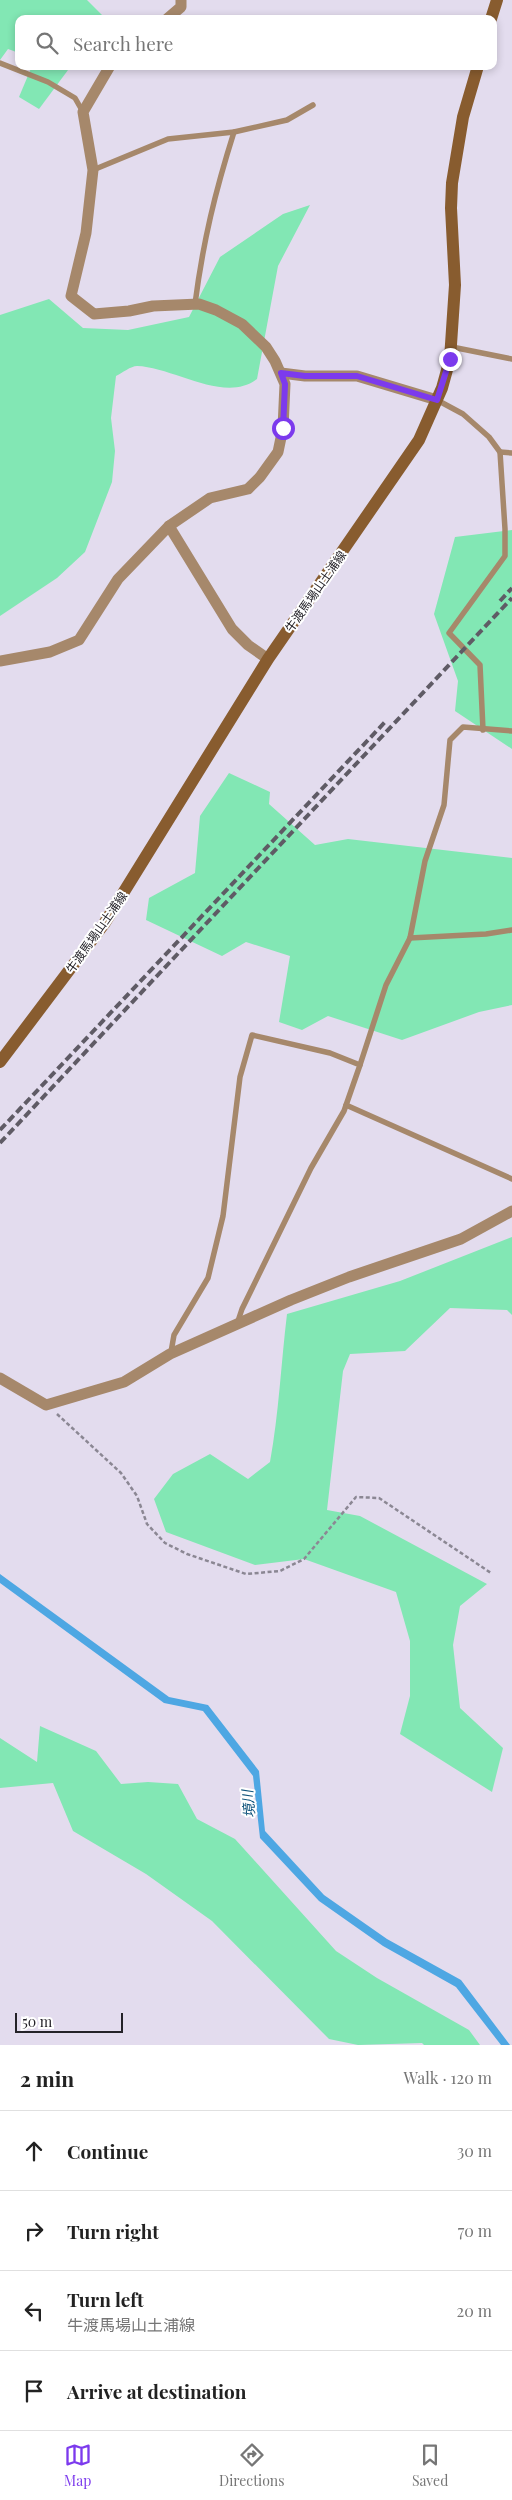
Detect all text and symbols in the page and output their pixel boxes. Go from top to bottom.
search box [15,15,497,70]
icon: search [33,29,61,57]
text: Search here [73,30,173,56]
route end [439,348,462,371]
route start [272,417,295,440]
street label: 牛渡馬場山土浦線 [281,547,349,635]
street label: 牛渡馬場山土浦線 [62,888,130,976]
water label: 境川 [237,1787,259,1819]
scale bar [15,2010,122,2033]
text: 50 m [22,2012,52,2031]
text: 2 min [20,2064,74,2092]
text: Walk · 120 m [404,2067,492,2088]
icon: ahead [20,2137,48,2165]
text: Continue [67,2138,148,2164]
text: 30 m [457,2140,492,2161]
icon: right [20,2217,48,2245]
text: Turn right [67,2218,159,2244]
text: 70 m [458,2220,492,2241]
text: Turn left [67,2286,144,2312]
icon: left [20,2297,48,2325]
text: 20 m [457,2300,492,2321]
text: 牛渡馬場山土浦線 [67,2314,195,2335]
icon: arrive [20,2377,48,2405]
text: Arrive at destination [67,2378,247,2404]
tab: Map [64,2441,92,2490]
tab: Directions [219,2441,285,2490]
tab: Saved [412,2441,448,2490]

